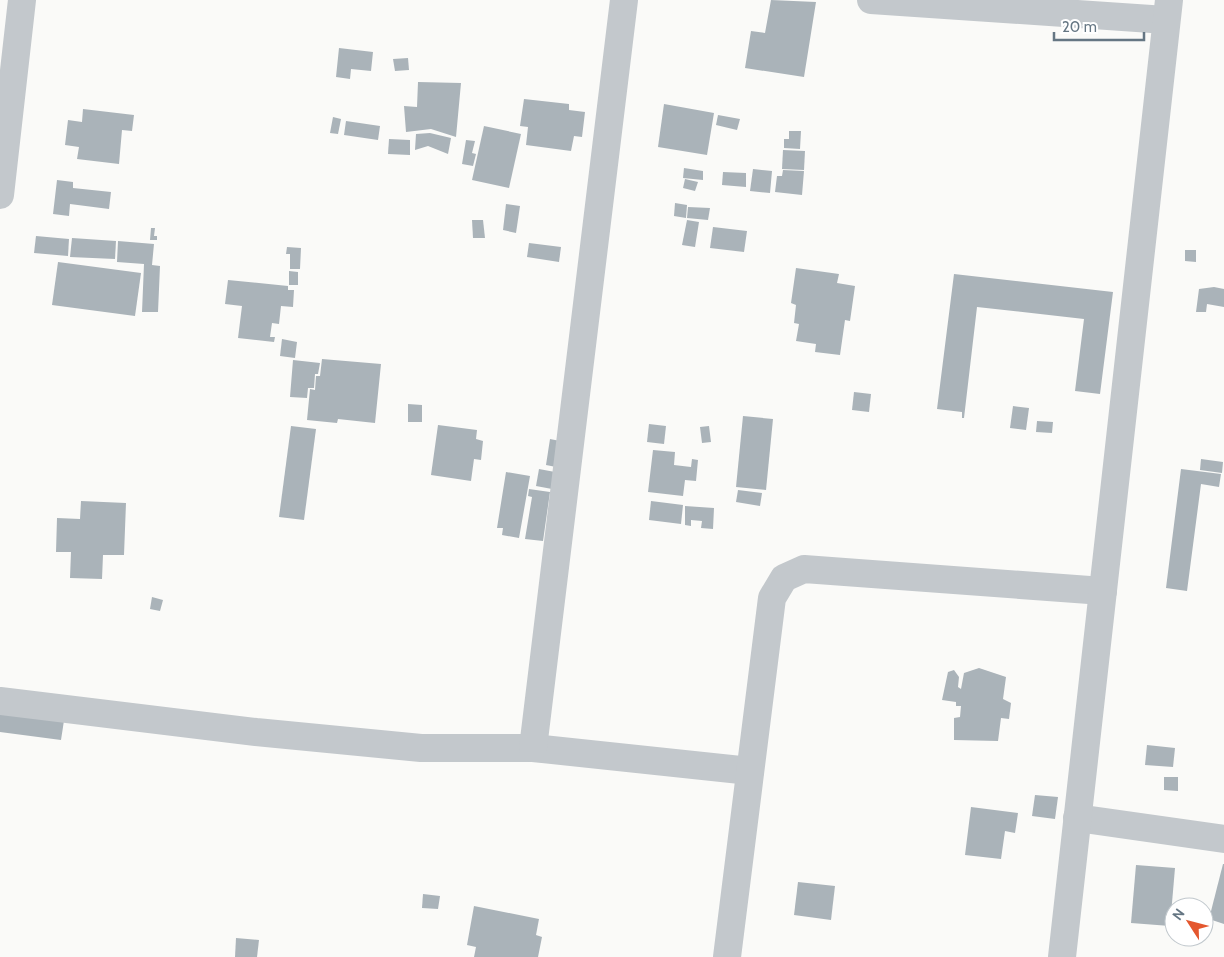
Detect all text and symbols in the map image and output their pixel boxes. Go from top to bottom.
scale bar [1054,10,1144,42]
text: 20 m [1062,18,1097,36]
north arrow [1164,897,1214,947]
text: N [1168,905,1189,924]

